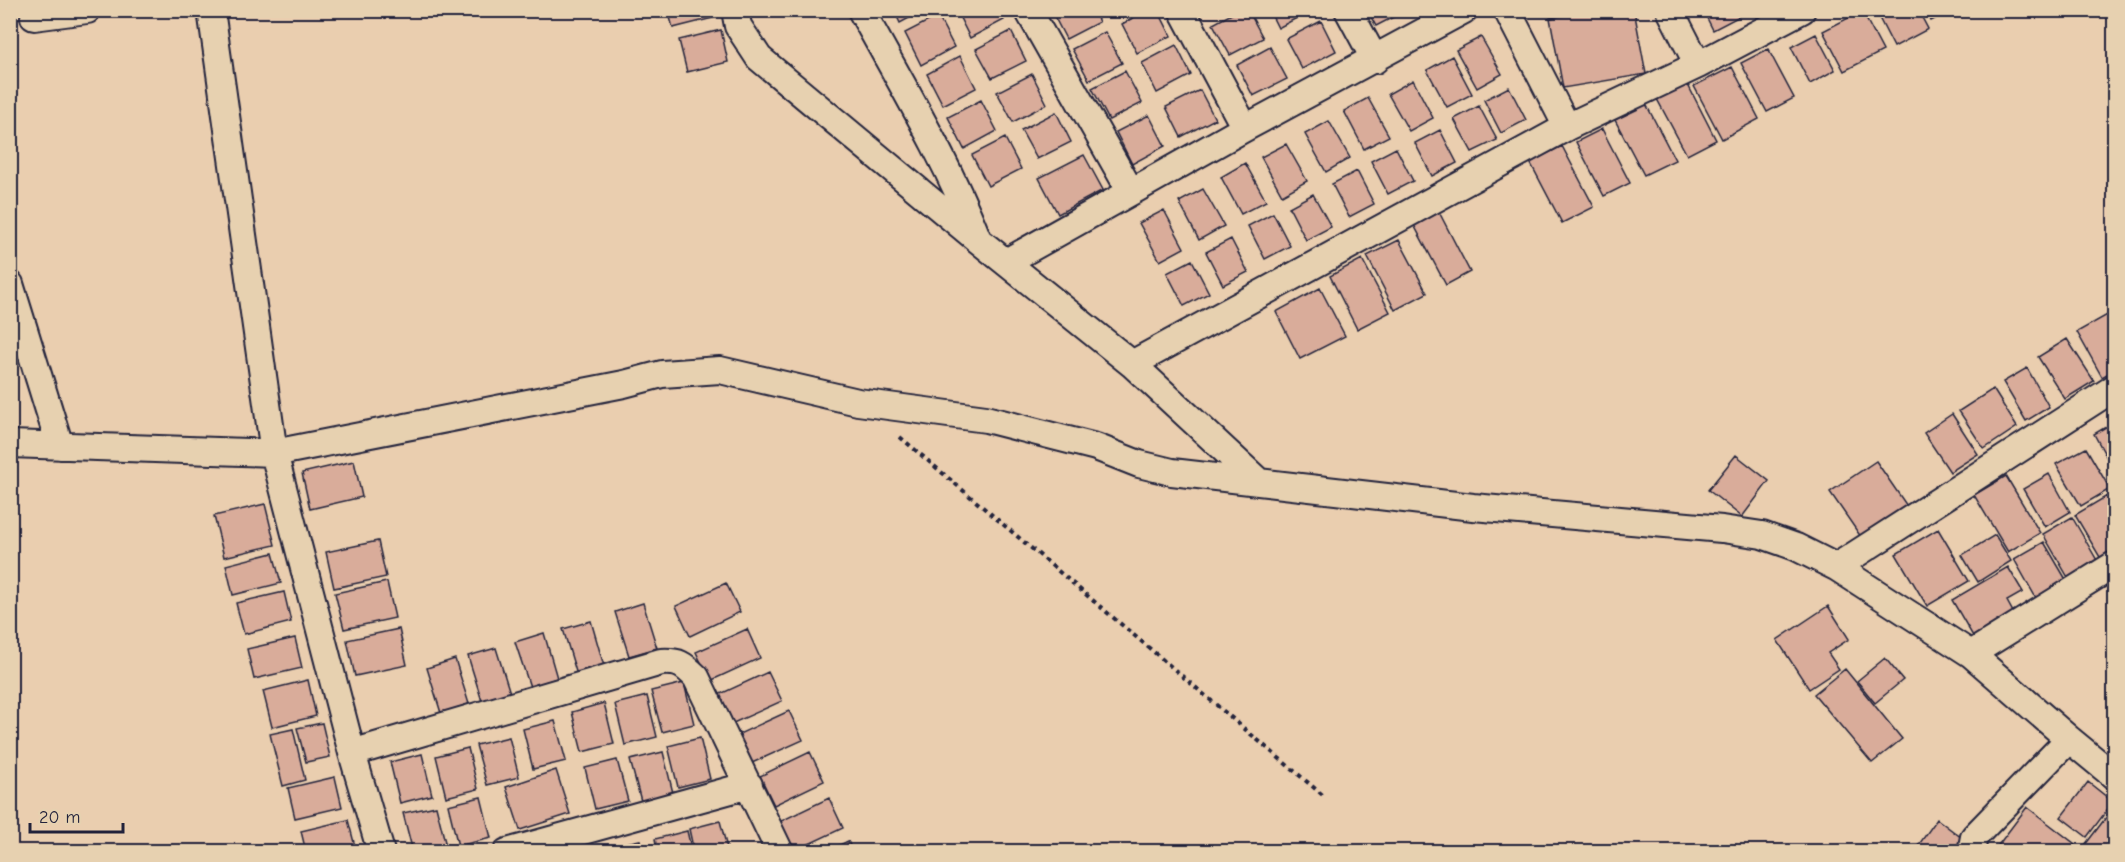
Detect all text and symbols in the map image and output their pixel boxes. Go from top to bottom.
scale bar [30,796,123,834]
text: 20 m [39,807,80,828]

